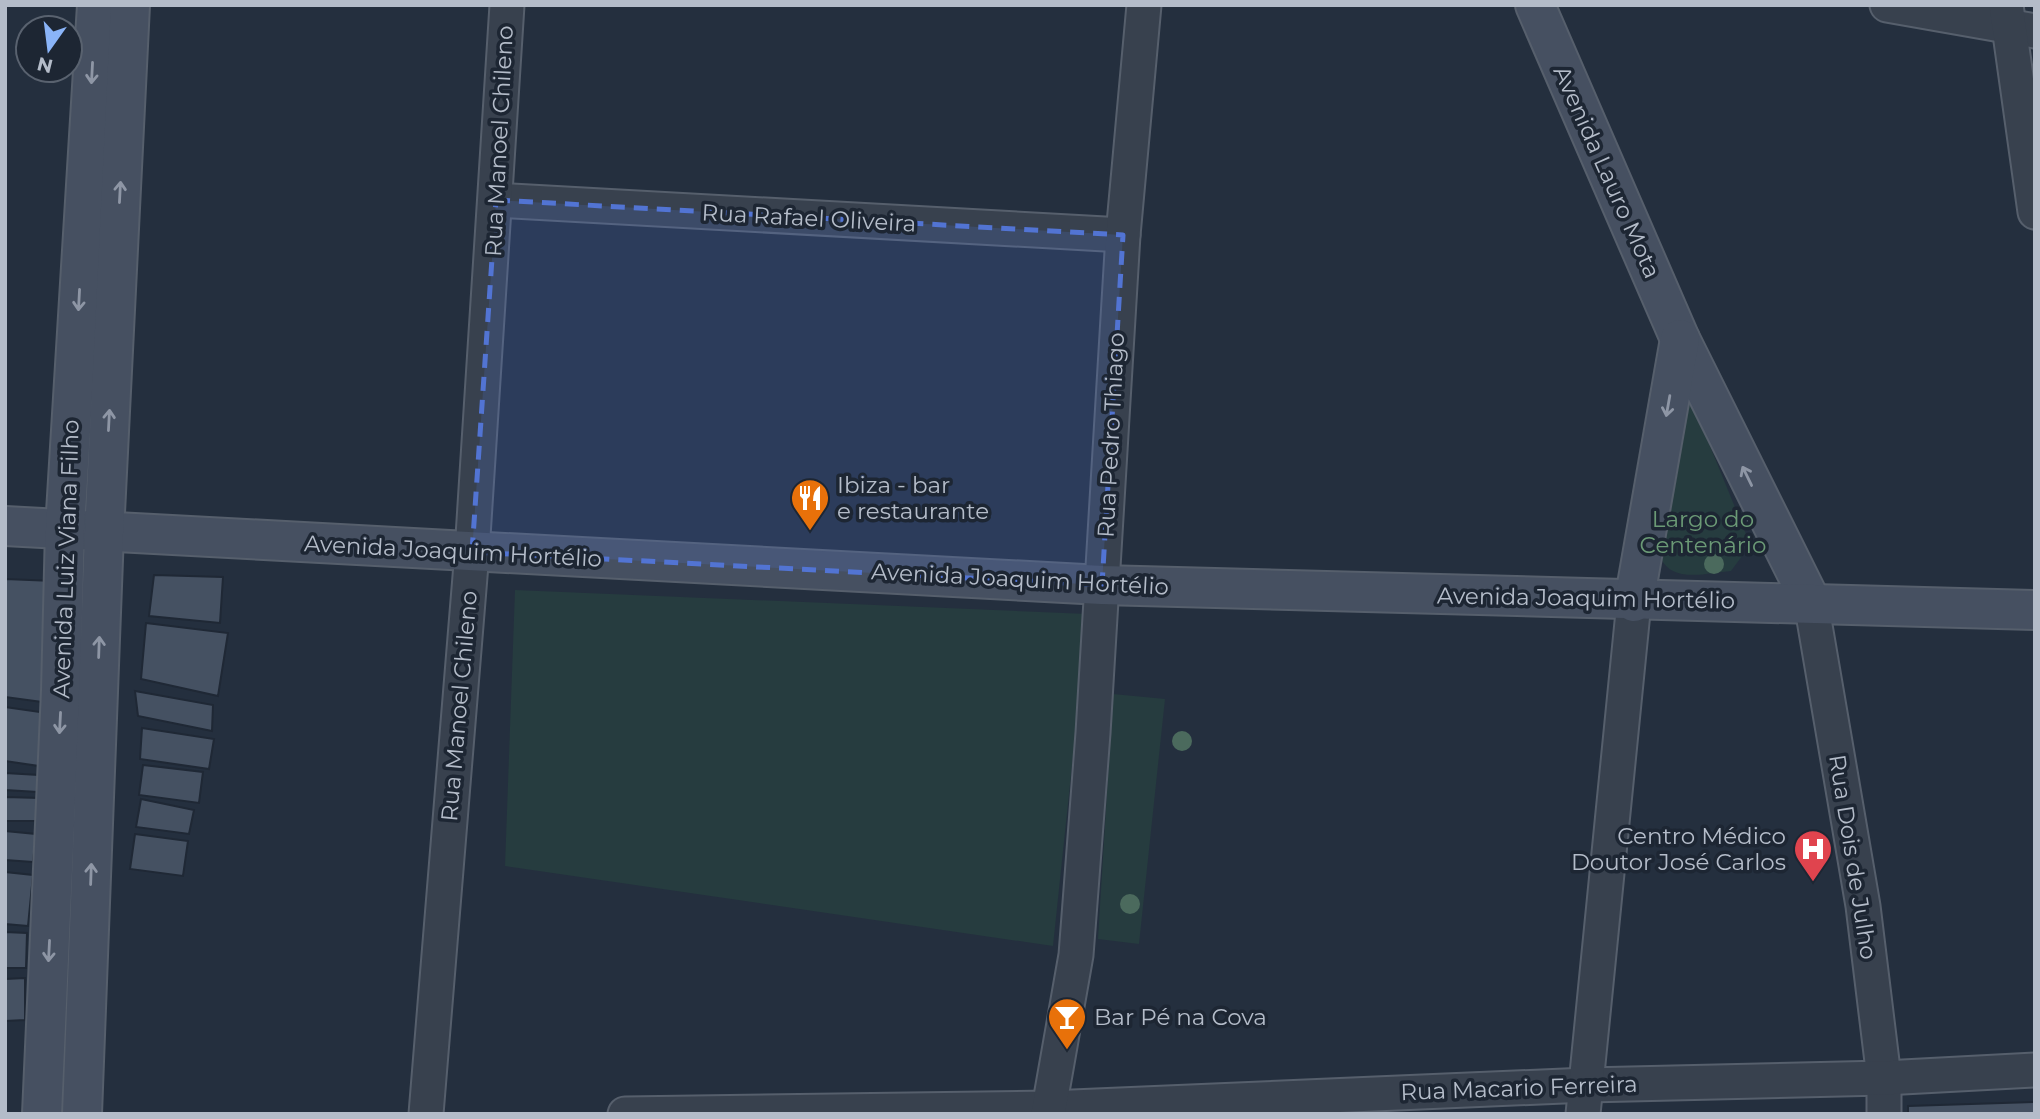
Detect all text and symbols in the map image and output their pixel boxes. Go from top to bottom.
north arrow [14,14,84,84]
street label: Rua Manoel Chileno [479,25,519,257]
text: N [35,52,55,78]
street label: Avenida Lauro Mota [1548,61,1666,283]
one-way arrow [86,62,99,85]
one-way arrow [114,181,127,204]
street label: Rua Rafael Oliveira [701,198,917,238]
one-way arrow [72,289,85,312]
street label: Rua Pedro Thiago [1092,332,1130,538]
one-way arrow [1661,394,1675,417]
one-way arrow [103,408,116,431]
street label: Avenida Luiz Viana Filho [47,419,85,699]
one-way arrow [1740,466,1753,487]
place label: Ibiza - bar e restaurante [837,471,989,525]
restaurant icon: Ibiza - bar e restaurante [789,477,831,532]
park label: Largo do Centenário [1640,505,1766,559]
street label: Avenida Joaquim Hortélio [303,529,603,573]
street label: Avenida Joaquim Hortélio [870,557,1170,601]
street label: Avenida Joaquim Hortélio [1437,581,1735,615]
street label: Rua Manoel Chileno [435,590,483,822]
one-way arrow [93,636,106,659]
one-way arrow [53,712,66,735]
street label: Rua Dois de Julho [1823,752,1883,962]
place label: Centro Médico Doutor José Carlos [1571,822,1786,876]
hospital icon: Centro Médico Doutor José Carlos [1792,828,1834,883]
one-way arrow [84,863,97,886]
one-way arrow [43,939,56,962]
bar icon: Bar Pé na Cova [1046,996,1088,1051]
place label: Bar Pé na Cova [1094,1003,1267,1031]
street label: Rua Macario Ferreira [1400,1070,1638,1106]

